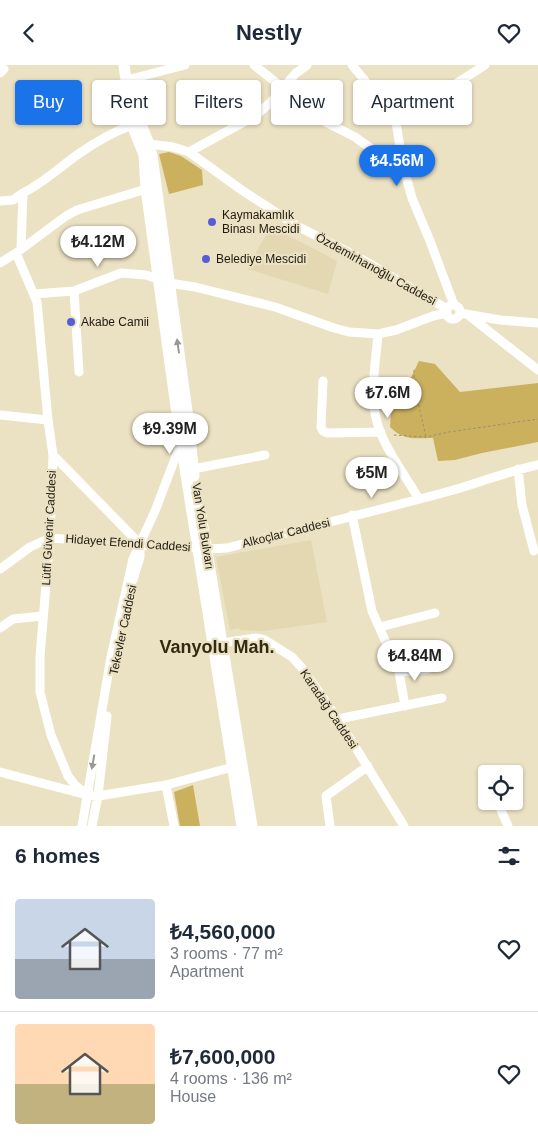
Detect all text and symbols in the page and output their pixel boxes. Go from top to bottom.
icon: back [15,19,43,47]
icon: heart [495,19,523,47]
text: Nestly [236,20,302,45]
chip: Buy [15,80,82,125]
chip: Rent [92,80,166,125]
chip: Filters [176,80,261,125]
chip: New [271,80,343,125]
chip: Apartment [353,80,472,125]
pin: ₺4.56M [356,145,438,187]
text: ₺4.56M [370,152,424,169]
place label: Kaymakamlık Binası Mescidi [222,208,299,236]
marker: Kaymakamlık Binası Mescidi [206,216,218,228]
pin: ₺4.12M [57,225,139,268]
street label: Özdemirhanoğlu Caddesi [313,230,439,308]
text: ₺4.12M [71,233,125,250]
place label: Belediye Mescidi [216,252,306,266]
marker: Belediye Mescidi [200,253,212,265]
place label: Akabe Camii [81,315,149,329]
marker: Akabe Camii [65,316,77,328]
one-way arrow [174,337,182,353]
pin: ₺7.6M [353,377,423,419]
text: ₺7.6M [366,384,410,401]
pin: ₺9.39M [129,413,211,455]
text: ₺9.39M [143,420,197,437]
pin: ₺5M [348,457,396,499]
text: ₺5M [356,464,388,481]
street label: Lütfi Güvenir Caddesi [39,470,59,586]
street label: Van Yolu Bulvarı [189,482,217,570]
street label: Alkoçlar Caddesi [241,515,331,551]
street label: Hidayet Efendi Caddesi [65,532,191,554]
street label: Tekevler Caddesi [107,584,139,676]
district label: Vanyolu Mah. [159,637,275,657]
pin: ₺4.84M [374,639,456,682]
text: ₺4.84M [388,647,442,664]
street label: Karadağ Caddesi [297,667,361,751]
one-way arrow [88,755,96,771]
map controls [478,765,523,810]
button: locate [478,765,523,810]
icon: filters [495,842,523,870]
text: 6 homes [15,844,100,867]
icon: home [55,919,115,979]
text: ₺4,560,000 [170,920,275,943]
icon: heart [495,935,523,963]
text: 3 rooms · 77 m² [170,945,283,962]
text: Apartment [170,963,244,980]
icon: home [55,1044,115,1104]
text: ₺7,600,000 [170,1045,275,1068]
icon: heart [495,1060,523,1088]
text: 4 rooms · 136 m² [170,1070,292,1087]
text: House [170,1088,216,1105]

